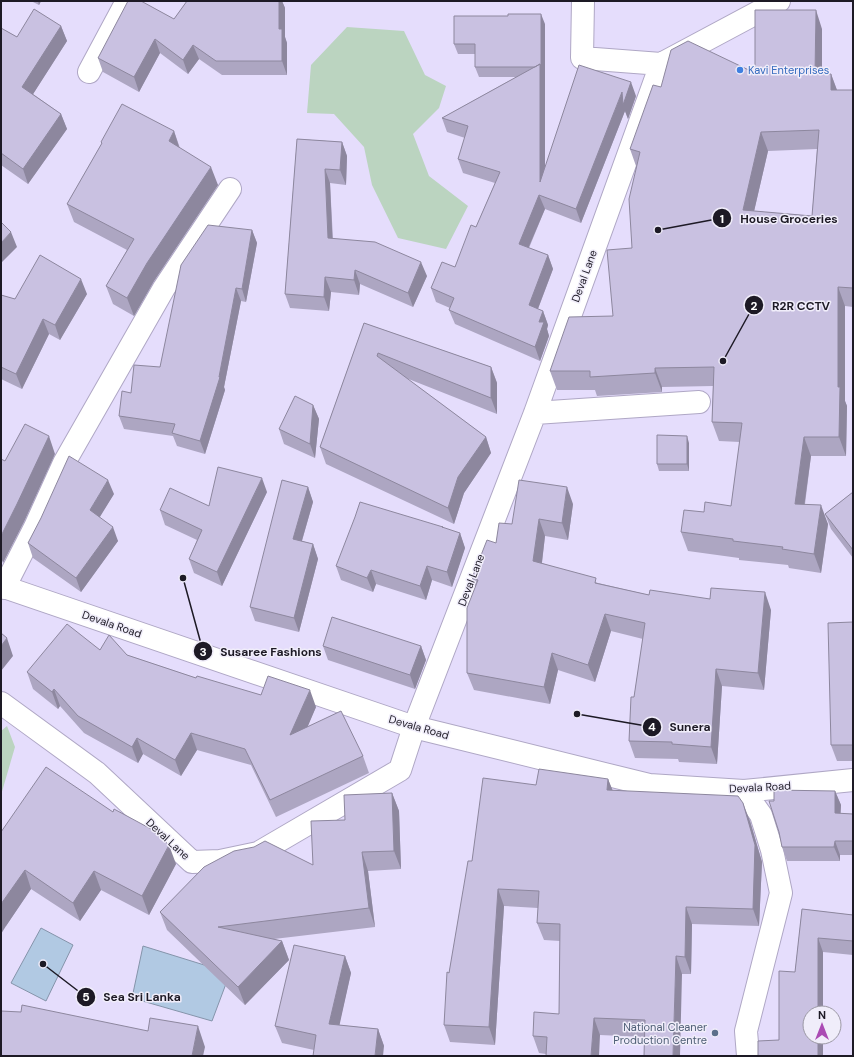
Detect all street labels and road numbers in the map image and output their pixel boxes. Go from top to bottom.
street label: Deval Lane [568,248,600,304]
street label: Deval Lane [455,552,487,608]
street label: Devala Road [80,607,144,641]
street label: Devala Road [387,712,451,742]
street label: Devala Road [729,778,791,796]
street label: Deval Lane [143,815,193,863]

